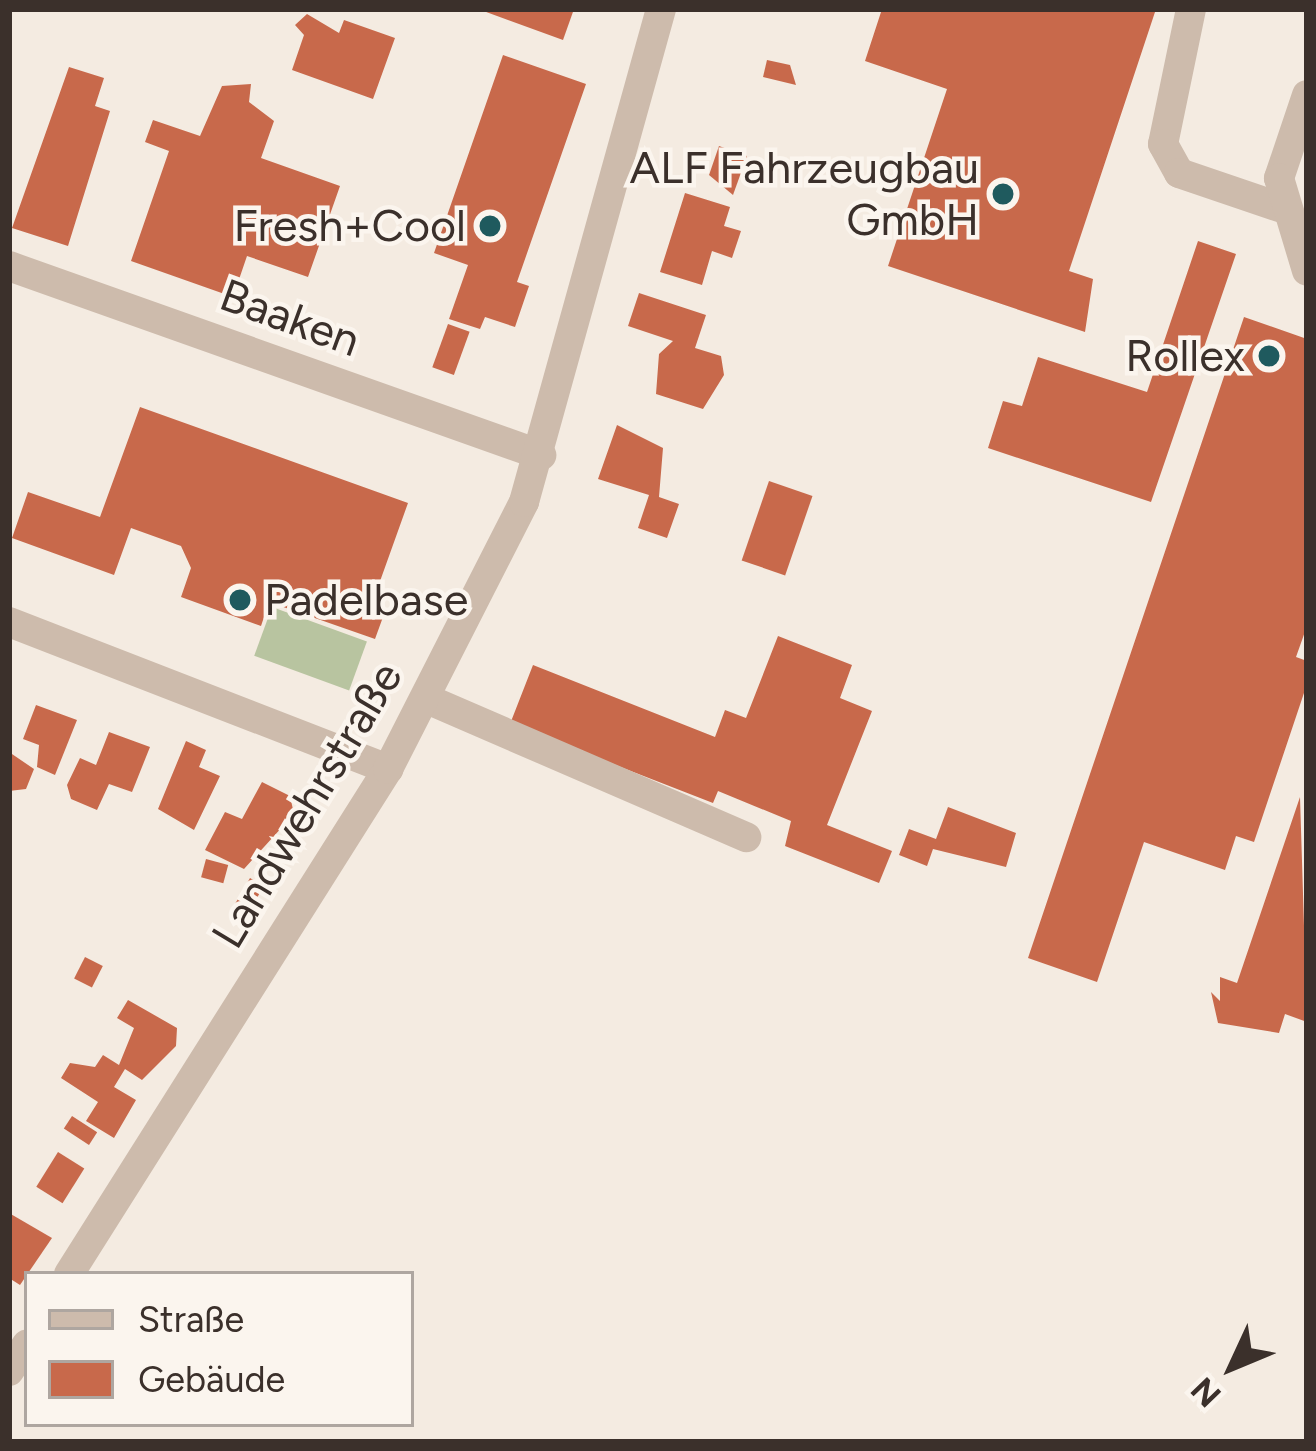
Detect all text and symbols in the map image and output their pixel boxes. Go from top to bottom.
place label: ALF Fahrzeugbau GmbH [630,141,979,247]
marker: ALF Fahrzeugbau GmbH [990,181,1016,207]
place label: Fresh+Cool [234,199,466,253]
marker: Fresh+Cool [477,213,503,239]
street label: Baaken [213,268,367,368]
place label: Rollex [1125,329,1245,383]
marker: Rollex [1256,343,1282,369]
place label: Padelbase [264,573,468,627]
marker: Padelbase [227,587,253,613]
street label: Landwehrstraße [201,652,413,958]
legend [24,1271,414,1427]
text: Straße [138,1298,244,1341]
north arrow [1172,1307,1292,1427]
text: Gebäude [138,1358,285,1401]
text: N [1183,1370,1229,1415]

